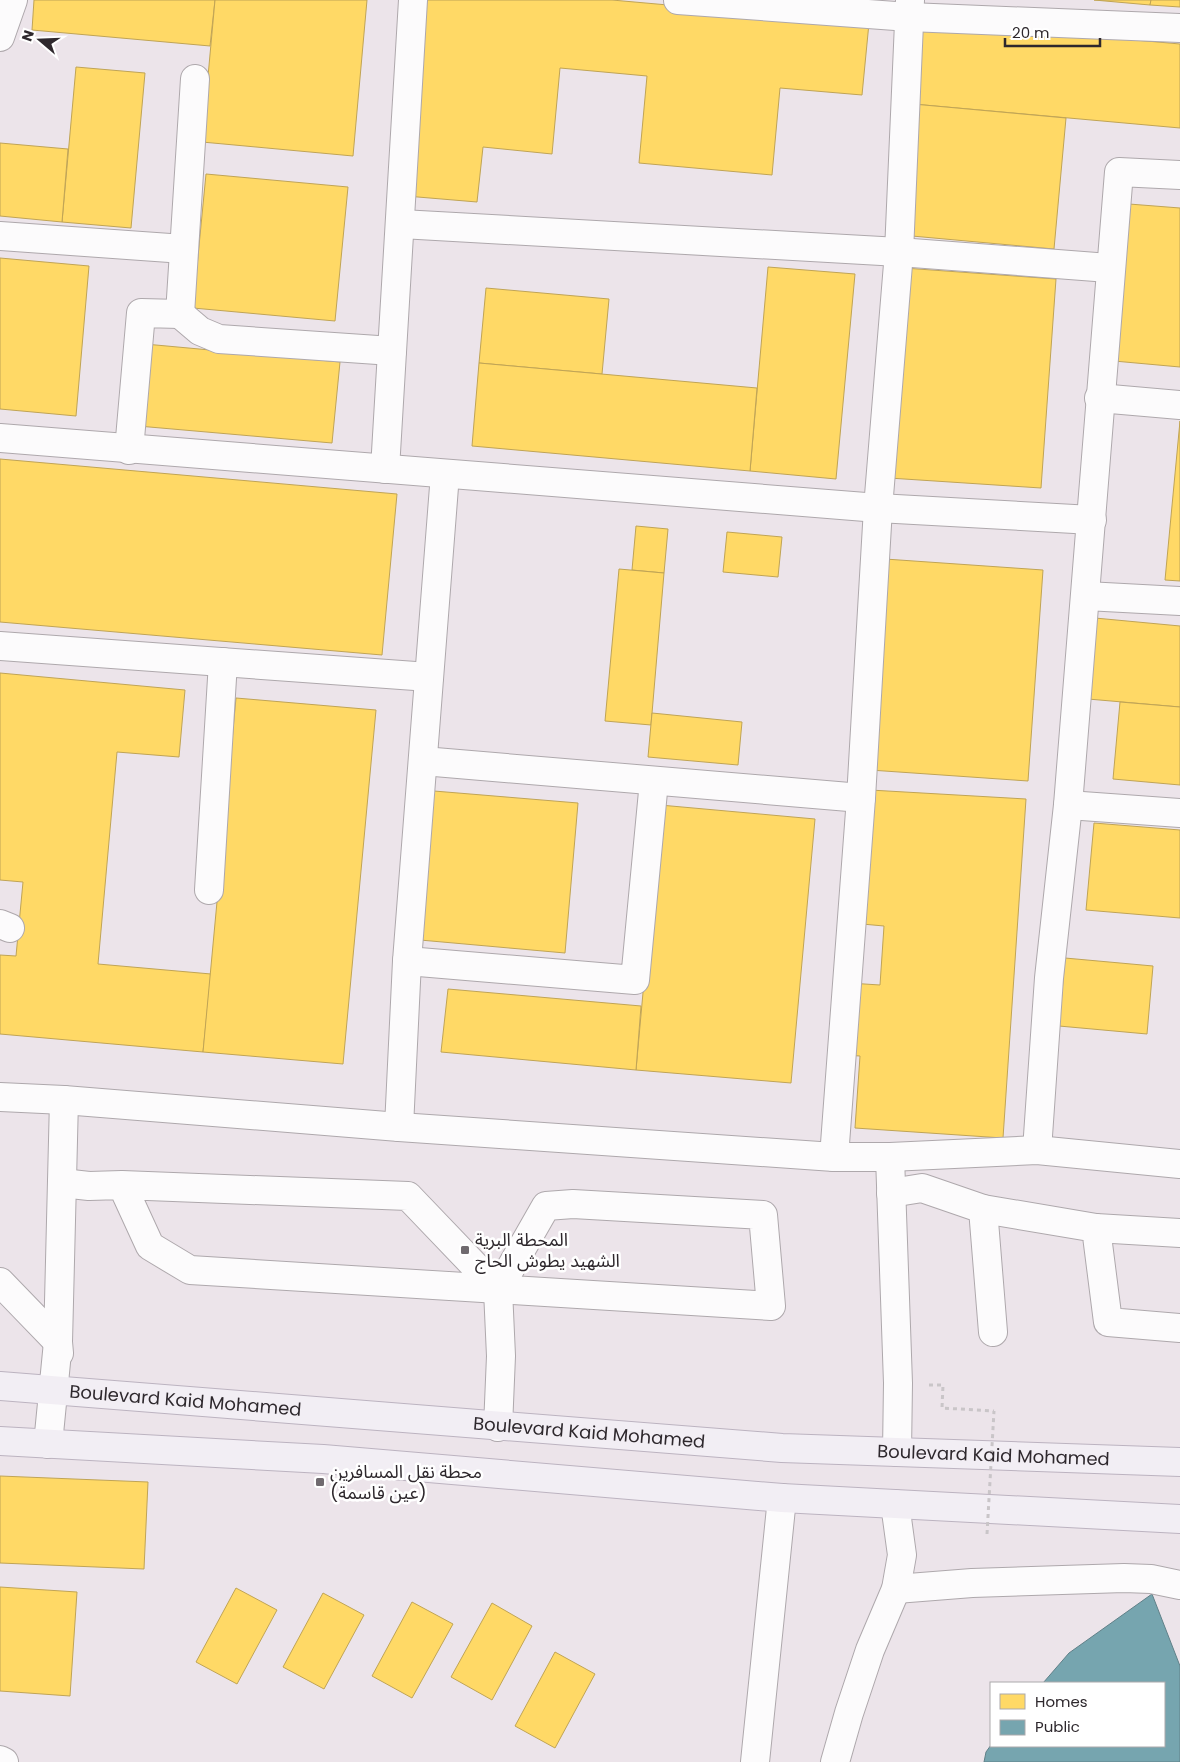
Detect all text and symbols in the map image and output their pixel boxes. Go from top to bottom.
north arrow [15,15,65,65]
scale bar [1005,15,1100,47]
text: 20 m [1012,22,1050,43]
text: N [17,28,39,44]
place label: المحطة البرية الشهيد يطوش الحاج [475,1227,620,1274]
marker: المحطة البرية الشهيد يطوش الحاج [459,1244,471,1256]
street label: Boulevard Kaid Mohamed [68,1379,302,1422]
street label: Boulevard Kaid Mohamed [472,1411,706,1454]
street label: Boulevard Kaid Mohamed [877,1438,1110,1472]
place label: محطة نقل المسافرين (عين قاسمة) [330,1459,482,1505]
marker: محطة نقل المسافرين (عين قاسمة) [314,1476,326,1488]
legend [990,1682,1165,1747]
text: Homes [1035,1691,1088,1712]
text: Public [1035,1716,1080,1737]

